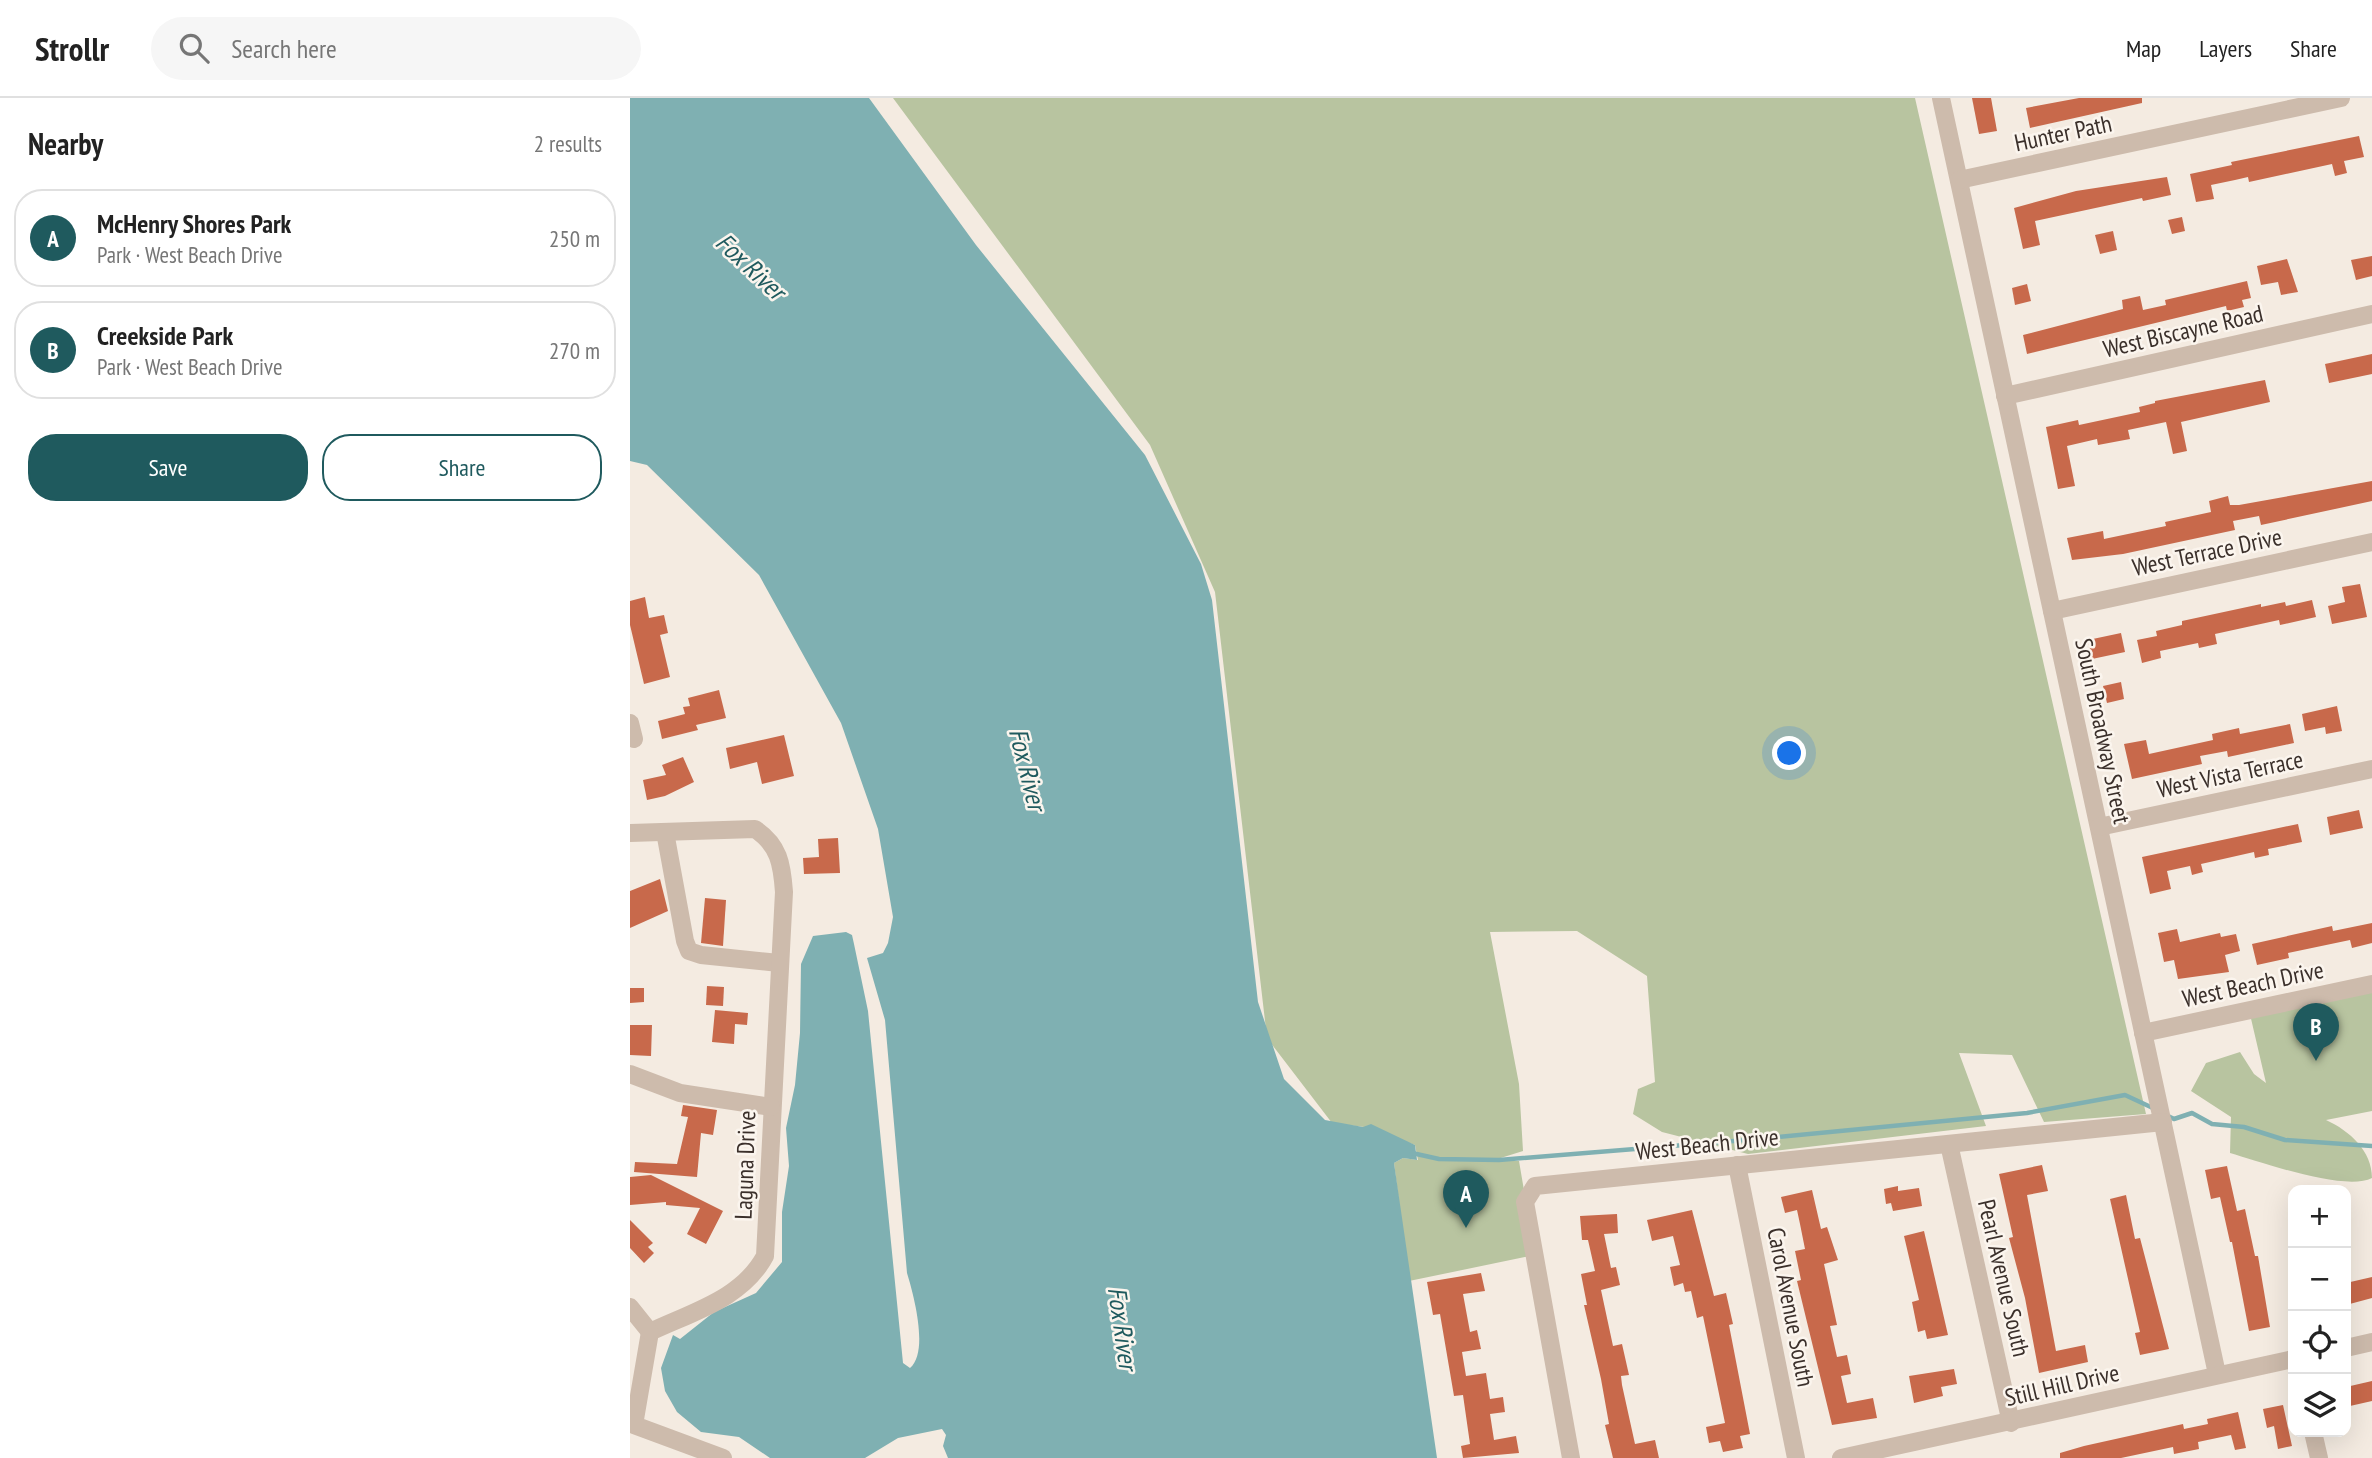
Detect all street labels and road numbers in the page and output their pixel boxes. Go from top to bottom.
street label: Hunter Path [2011,108,2115,158]
street label: West Biscayne Road [2100,298,2266,364]
street label: West Terrace Drive [2129,521,2285,583]
street label: South Broadway Street [2068,636,2138,827]
street label: West Vista Terrace [2154,743,2306,805]
street label: West Beach Drive [2180,954,2326,1014]
street label: Laguna Drive [728,1110,762,1220]
street label: West Beach Drive [1634,1121,1780,1167]
street label: Pearl Avenue South [1971,1196,2037,1360]
street label: Carol Avenue South [1760,1225,1822,1389]
street label: Still Hill Drive [2002,1357,2122,1413]

